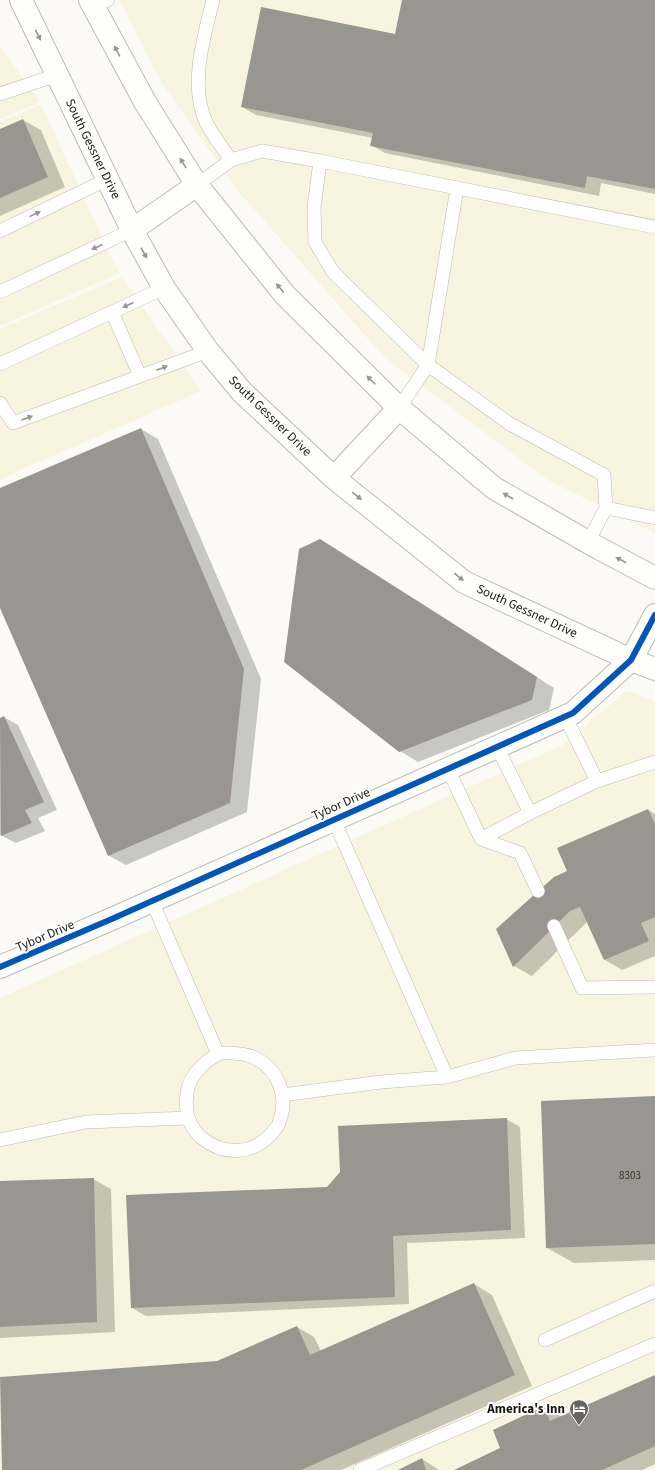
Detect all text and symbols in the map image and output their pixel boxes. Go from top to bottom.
one-way arrow [35,29,41,41]
one-way arrow [114,45,121,57]
street label: South Gessner Drive [61,96,125,202]
one-way arrow [179,158,187,168]
one-way arrow [29,211,41,217]
one-way arrow [92,244,103,250]
one-way arrow [141,247,148,258]
one-way arrow [275,283,284,294]
one-way arrow [123,302,134,308]
one-way arrow [156,365,168,371]
street label: South Gessner Drive [224,372,316,460]
one-way arrow [366,376,376,385]
one-way arrow [21,415,33,421]
one-way arrow [352,492,363,500]
one-way arrow [502,492,514,499]
one-way arrow [615,557,626,563]
one-way arrow [453,573,464,582]
street label: South Gessner Drive [474,580,580,642]
street label: Tybor Drive [309,783,373,825]
street label: Tybor Drive [13,916,77,956]
house number: 8303 [619,1168,641,1183]
hotel icon: America's Inn [568,1398,590,1426]
place label: America's Inn [486,1400,565,1418]

